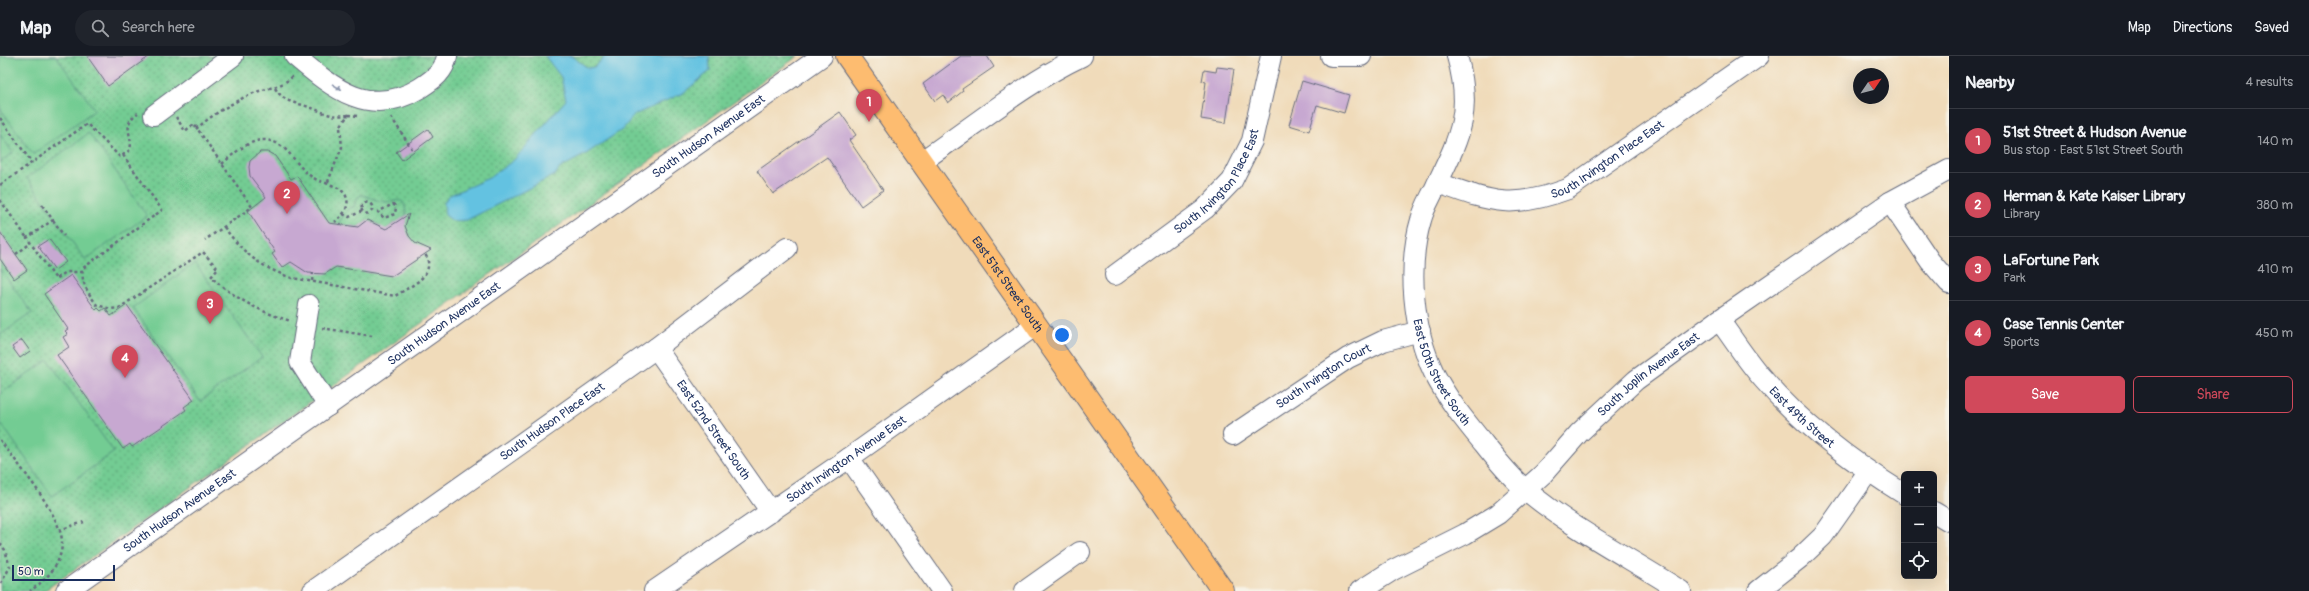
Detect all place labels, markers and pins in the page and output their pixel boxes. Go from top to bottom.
pin: 1 [856,89,882,122]
pin: 2 [274,181,300,214]
pin: 3 [197,291,223,324]
pin: 4 [112,345,138,378]

